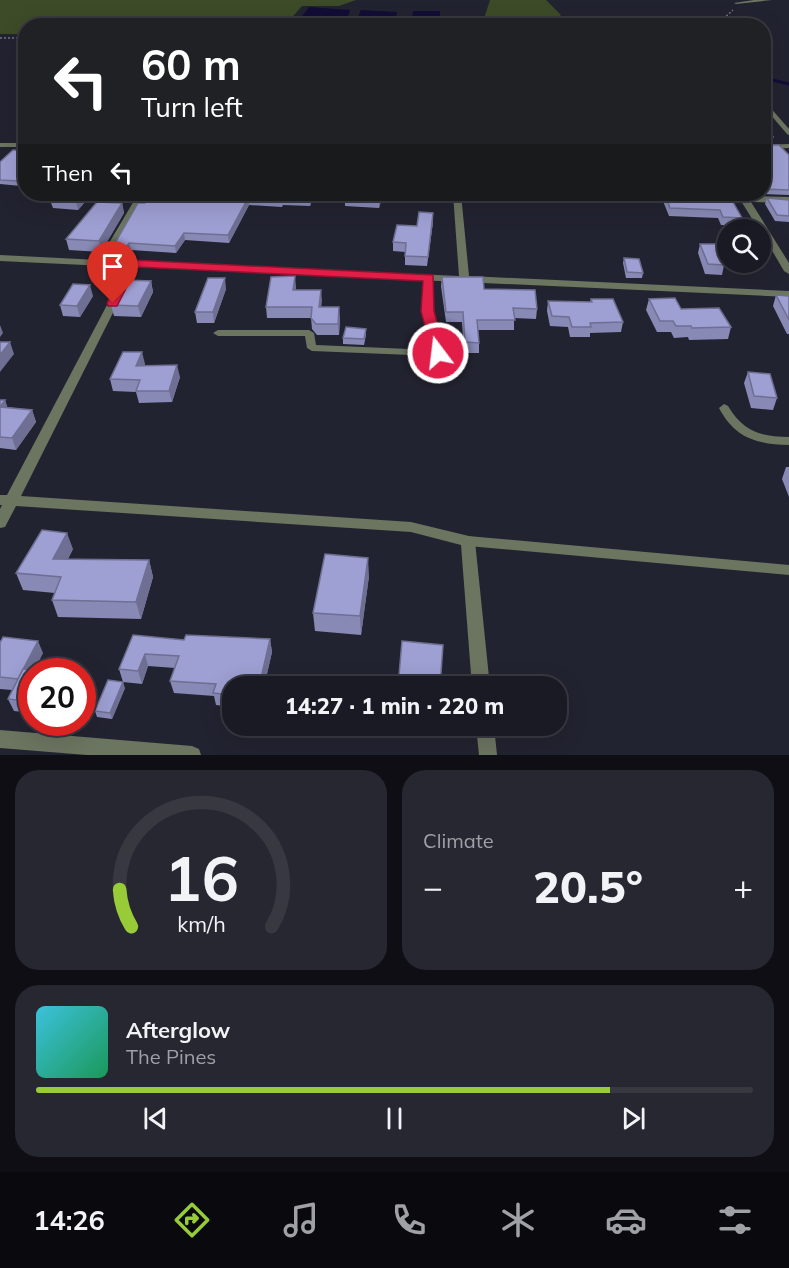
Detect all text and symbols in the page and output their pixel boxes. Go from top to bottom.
text: 60 m [141,38,241,91]
icon: left [42,42,120,120]
text: Turn left [141,90,243,124]
icon: left [105,156,138,189]
text: Then [42,159,93,187]
map controls [717,219,771,273]
button: search [717,219,771,273]
pin [87,241,138,303]
icon: arrive [96,250,129,283]
position arrow [406,321,470,385]
speed limit sign: 20 [18,658,96,736]
text: 14:27 · 1 min · 220 m [285,692,504,720]
text: Climate [423,828,494,853]
text: 16 [164,838,238,917]
text: 20.5° [533,858,643,914]
text: − [423,866,443,907]
text: + [733,866,753,907]
text: km/h [177,910,225,937]
text: Afterglow [126,1016,230,1044]
text: The Pines [126,1044,216,1069]
icon: previous [139,1102,172,1135]
icon: pause [378,1102,411,1135]
icon: next [617,1102,650,1135]
icon: directions [171,1199,213,1241]
icon: music [280,1199,322,1241]
icon: phone [388,1199,430,1241]
icon: climate [497,1199,539,1241]
icon: car [605,1199,647,1241]
icon: filters [714,1199,756,1241]
text: 14:26 [33,1203,105,1237]

